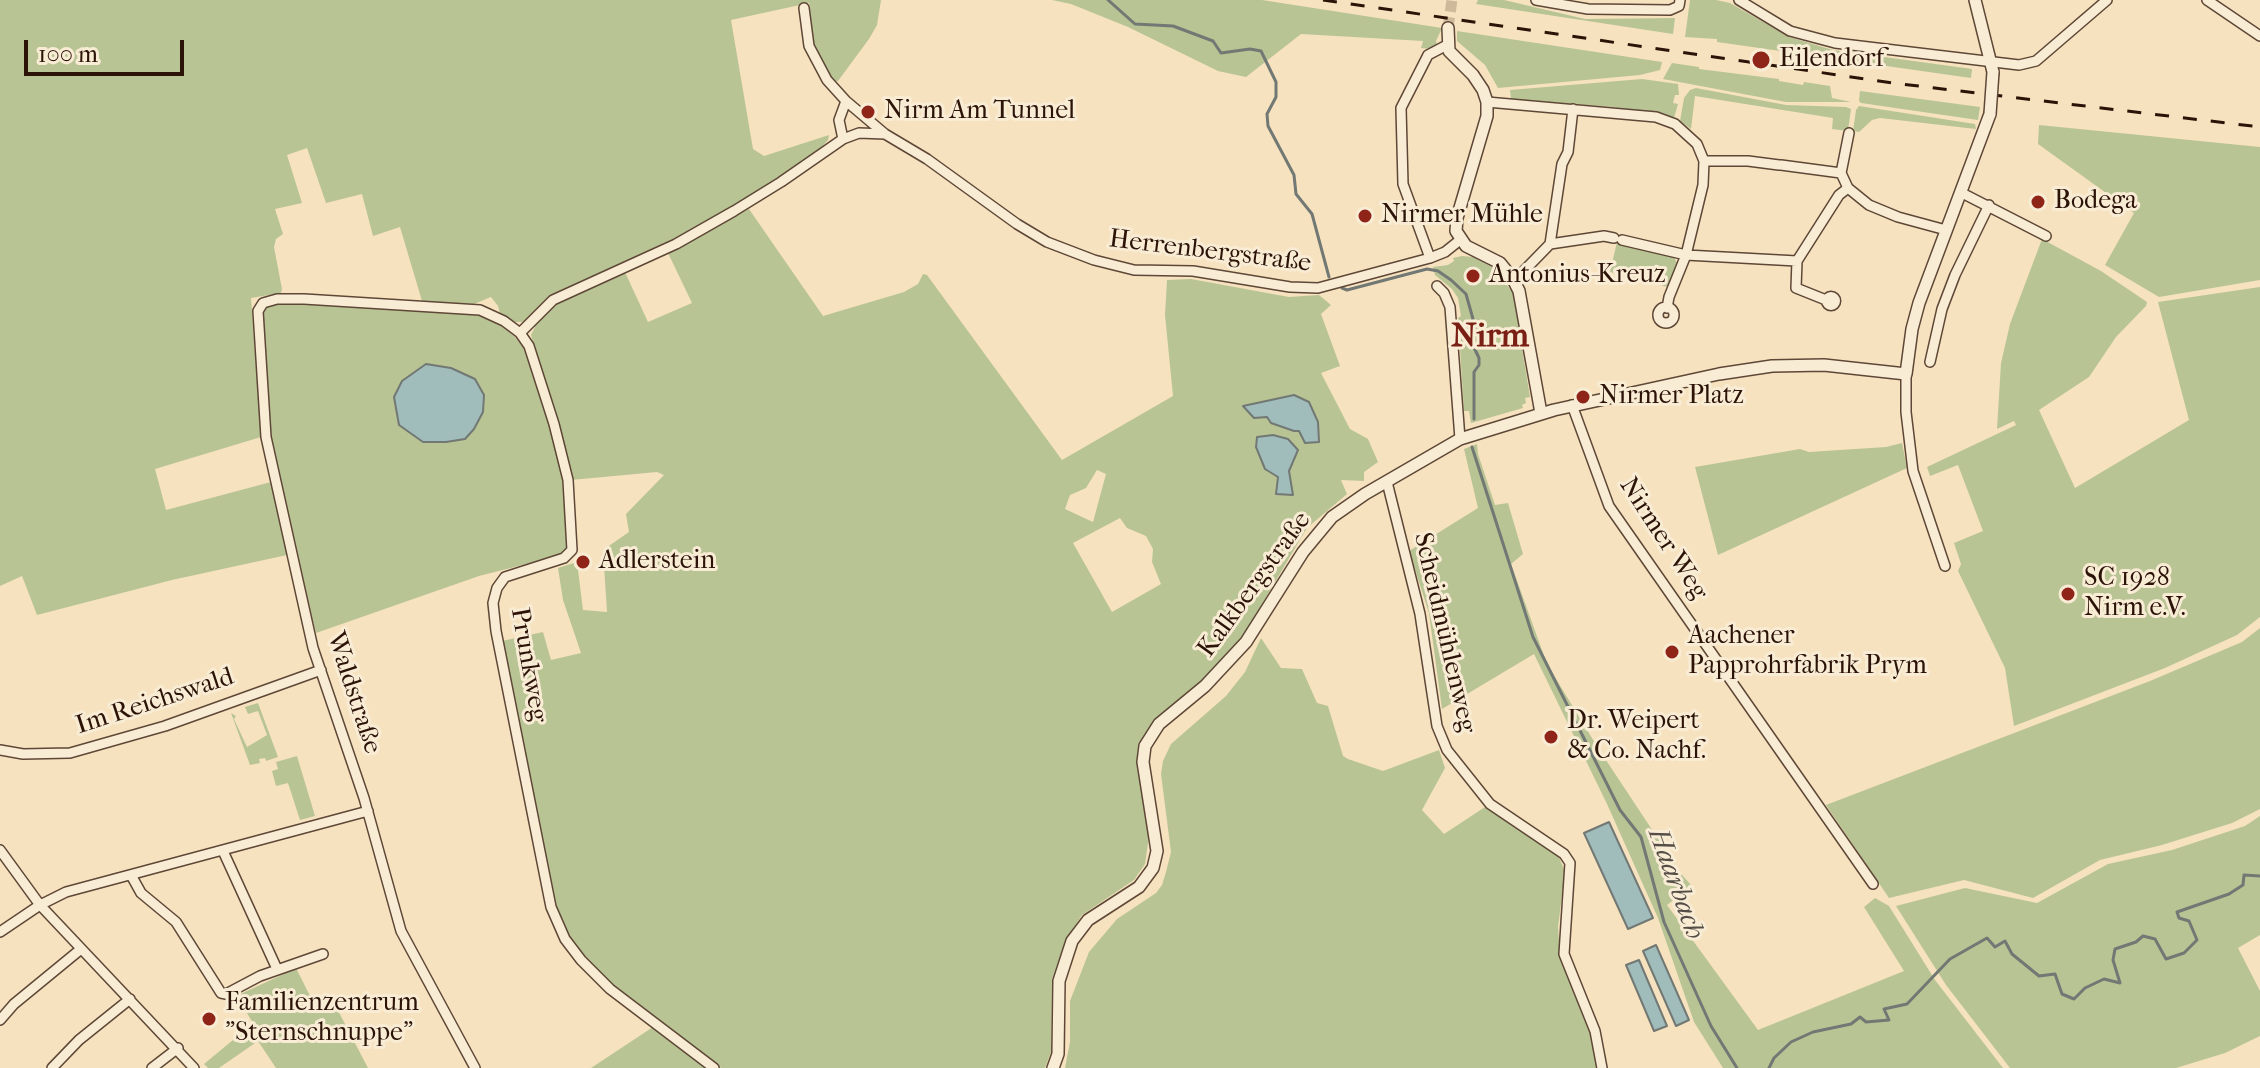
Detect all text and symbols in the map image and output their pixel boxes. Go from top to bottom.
scale bar [28,24,188,74]
text: 100 m [38,40,98,68]
place label: Eilendorf [1779,44,1884,76]
marker: Eilendorf [1750,49,1772,71]
place label: Nirm Am Tunnel [884,96,1075,128]
marker: Nirm Am Tunnel [859,103,877,121]
place label: Bodega [2054,186,2137,218]
marker: Bodega [2029,193,2047,211]
place label: Nirmer Mühle [1381,200,1543,232]
marker: Nirmer Mühle [1356,207,1374,225]
street label: Herrenbergstraße [1107,224,1313,280]
place label: Antonius-Kreuz [1489,260,1665,292]
marker: Antonius-Kreuz [1464,267,1482,285]
district label: Nirm [1451,318,1529,358]
place label: Nirmer Platz [1599,381,1744,413]
marker: Nirmer Platz [1574,388,1592,406]
street label: Nirmer Weg [1612,472,1714,606]
street label: Kalkbergstraße [1192,506,1318,664]
street label: Scheidmühlenweg [1406,530,1482,736]
place label: Adlerstein [599,546,715,578]
marker: Adlerstein [574,553,592,571]
place label: SC 1928 Nirm e.V. [2084,563,2186,624]
marker: SC 1928 Nirm e.V. [2059,585,2077,603]
street label: Prunkweg [503,605,553,725]
place label: Aachener Papprohrfabrik Prym [1688,621,1927,682]
street label: Waldstraße [319,628,387,758]
marker: Aachener Papprohrfabrik Prym [1663,643,1681,661]
street label: Im Reichswald [72,662,238,742]
place label: Dr. Weipert & Co. Nachf. [1567,706,1706,768]
marker: Dr. Weipert & Co. Nachf. [1542,728,1560,746]
water label: Haarbach [1639,824,1711,944]
place label: Familienzentrum "Sternschnuppe" [225,988,419,1050]
marker: Familienzentrum "Sternschnuppe" [200,1010,218,1028]

